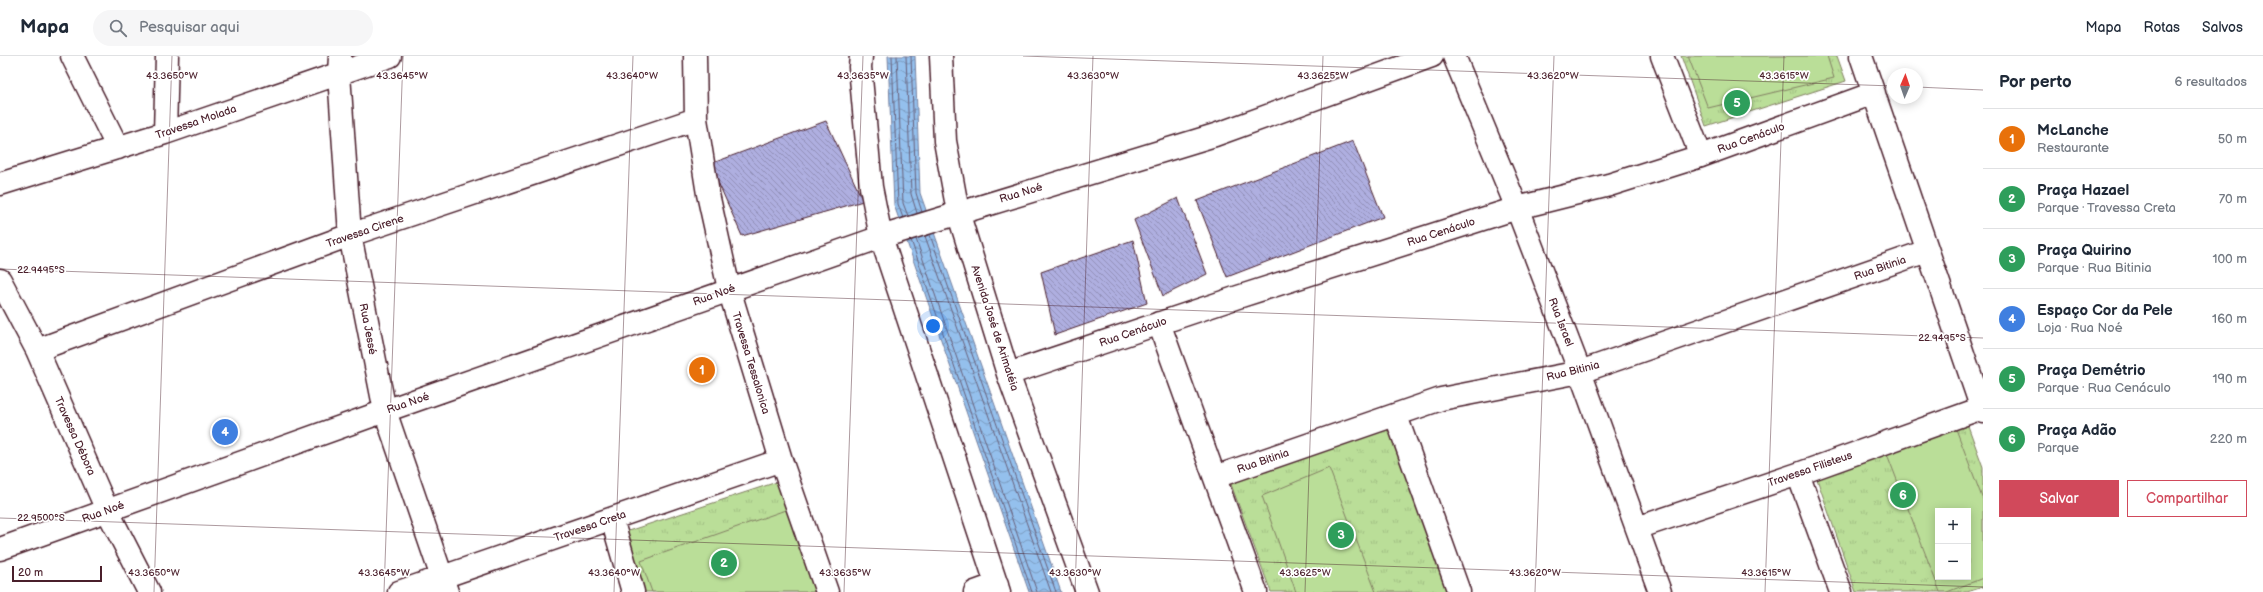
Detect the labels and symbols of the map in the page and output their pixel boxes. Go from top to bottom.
north arrow [1887,68,1923,104]
text: 43.3650°W [146,70,198,82]
text: 43.3645°W [376,70,428,82]
text: 43.3640°W [606,70,658,82]
text: 43.3635°W [837,70,889,82]
text: 43.3630°W [1067,70,1119,82]
text: 43.3625°W [1297,70,1349,82]
text: 43.3620°W [1527,70,1579,82]
text: 43.3615°W [1759,70,1809,82]
pin: 5 [1724,88,1750,118]
street label: Travessa Molada [154,102,238,142]
street label: Rua Cenáculo [1716,120,1786,156]
street label: Rua Noé [998,180,1044,206]
street label: Travessa Cirene [324,211,406,250]
street label: Rua Cenáculo [1405,215,1477,249]
street label: Rua Bitinia [1852,253,1908,283]
street label: Avenida José de Arimatéia [969,263,1021,393]
text: 22.9495°S [17,264,65,276]
street label: Rua Noé [691,281,737,309]
street label: Rua Israel [1546,296,1576,348]
street label: Rua Jessé [357,302,379,356]
street label: Travessa Tessalonica [729,310,773,416]
street label: Rua Cenáculo [1098,314,1168,350]
your location [923,316,943,336]
text: 22.9495°S [1918,332,1966,344]
pin: 1 [689,355,715,385]
street label: Rua Bitinia [1545,358,1601,384]
street label: Rua Noé [385,390,431,416]
street label: Travessa Débora [52,395,98,477]
pin: 4 [212,417,238,447]
street label: Rua Bitinia [1235,446,1291,476]
street label: Travessa Filisteus [1766,448,1854,490]
pin: 6 [1890,480,1916,510]
street label: Rua Noé [80,498,126,526]
street label: Travessa Creta [552,508,628,544]
text: 22.9500°S [17,512,65,524]
pin: 3 [1328,520,1354,550]
pin: 2 [711,548,737,578]
scale bar [12,564,102,583]
text: 43.3650°W [128,567,180,579]
text: 43.3645°W [358,567,410,579]
text: 43.3640°W [588,567,640,579]
text: 43.3635°W [819,567,871,579]
text: 43.3630°W [1049,567,1101,579]
text: 43.3625°W [1279,567,1331,579]
text: 43.3620°W [1509,567,1561,579]
text: 43.3615°W [1741,567,1791,579]

